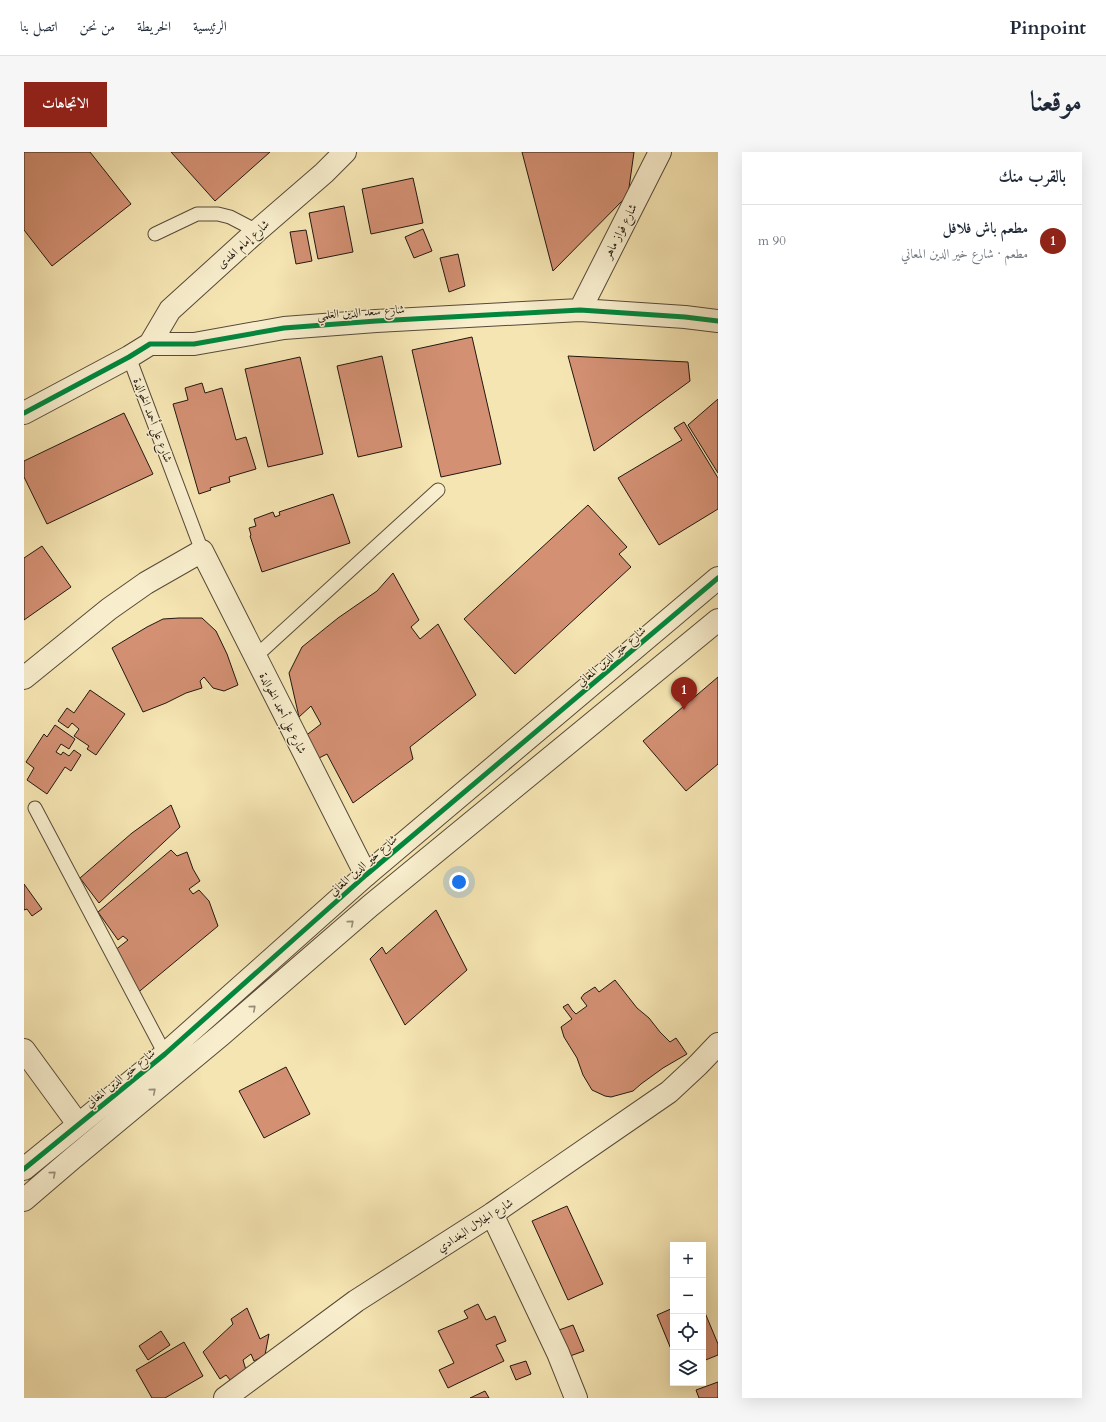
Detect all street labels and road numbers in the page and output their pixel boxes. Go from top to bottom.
street label: شارع فواز ماهر [599,201,643,264]
street label: شارع إمام الهدى [213,216,275,274]
street label: شارع سعد الدين العلمي [317,301,406,327]
street label: شارع علي أحمد الخوالدة [126,375,177,466]
street label: شارع خير الدين المعاني [573,622,651,692]
street label: شارع علي أحمد الخوالدة [252,670,310,758]
street label: شارع خير الدين المعاني [325,831,403,901]
street label: شارع خير الدين المعاني [82,1045,160,1114]
street label: شارع الجلال البغدادي [434,1194,518,1258]

